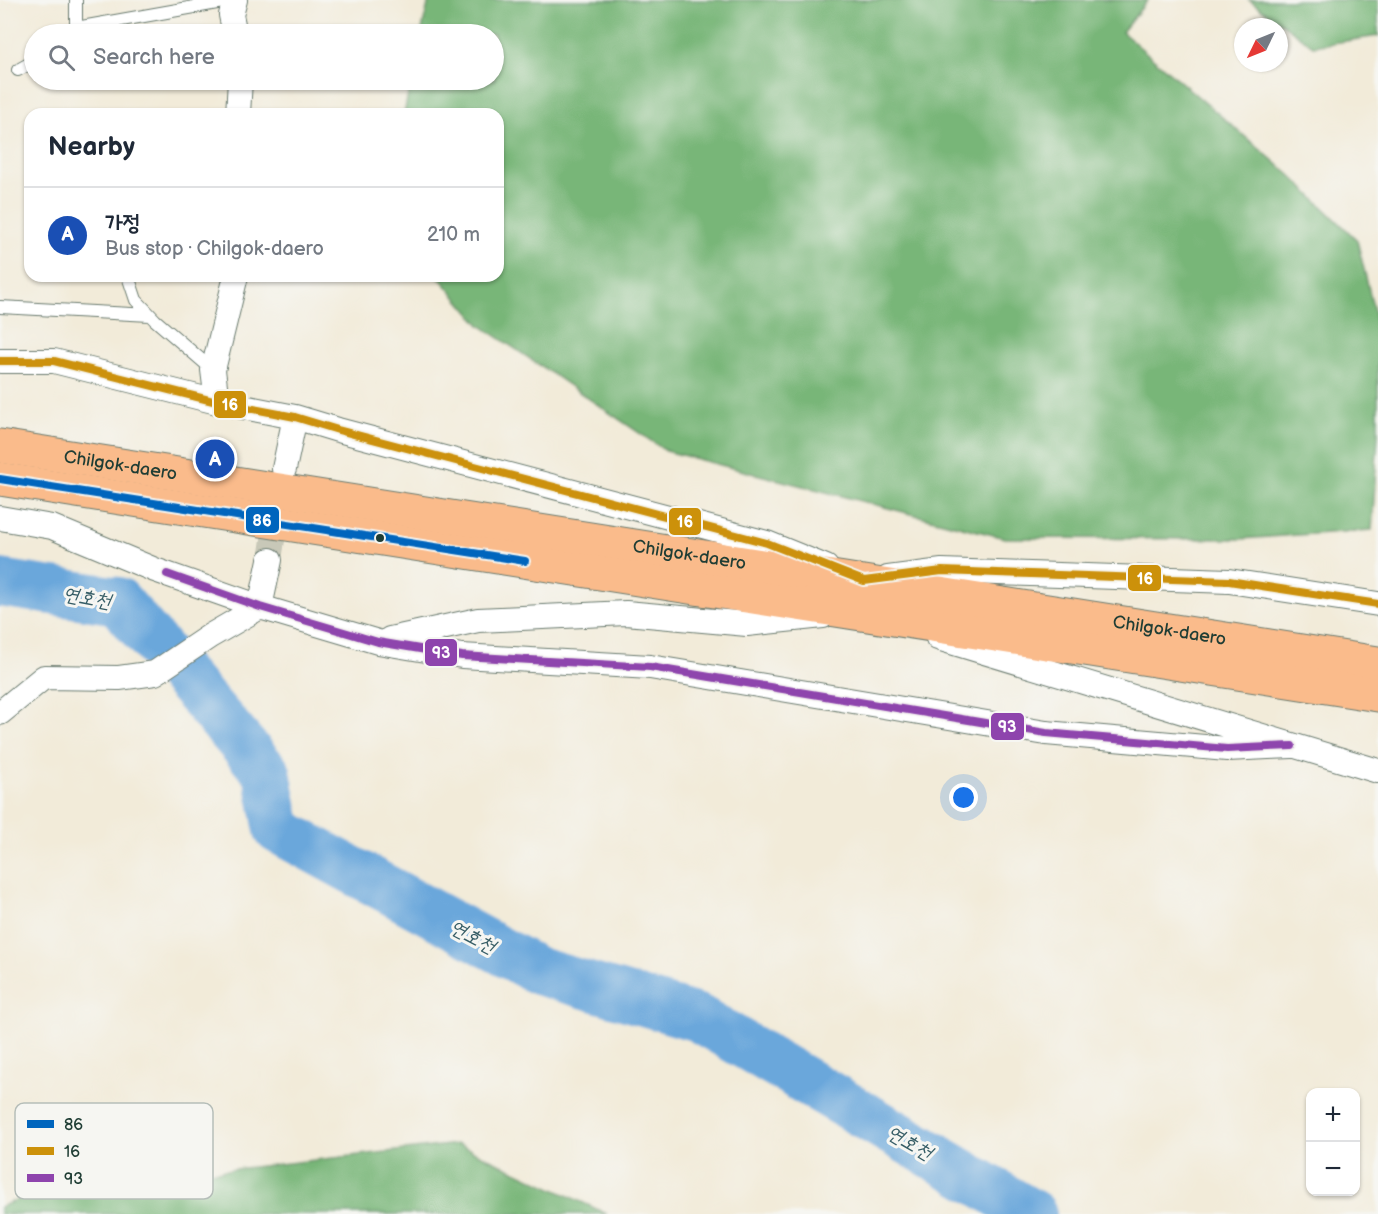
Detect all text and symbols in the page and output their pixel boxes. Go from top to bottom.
north arrow [1234,18,1288,72]
search box [24,24,504,90]
icon: search [45,41,78,74]
text: Search here [93,44,215,71]
text: Nearby [48,132,135,163]
text: 가정 [105,210,140,237]
text: A [61,223,74,247]
text: 210 m [427,223,480,247]
text: Bus stop · Chilgok-daero [105,237,324,261]
line badge: 16 [213,390,247,419]
text: 16 [222,396,239,415]
pin: A [196,436,234,482]
street label: Chilgok-daero [62,446,179,485]
line badge: 86 [245,506,280,534]
line badge: 16 [668,507,702,536]
text: 86 [252,512,272,531]
text: 16 [677,513,694,532]
unlabelled marker [374,532,386,544]
street label: Chilgok-daero [631,536,748,574]
line badge: 16 [1127,564,1162,592]
text: 16 [1137,570,1154,589]
water label: 연호천 [61,582,115,614]
street label: Chilgok-daero [1111,611,1228,650]
line badge: 93 [424,638,458,667]
text: 93 [432,644,450,663]
line badge: 93 [990,712,1025,741]
text: 93 [998,718,1016,737]
your location [949,783,978,812]
water label: 연호천 [446,915,501,960]
map controls [1306,1088,1360,1196]
button: + [1306,1088,1360,1142]
legend [15,1103,213,1199]
text: 86 [64,1116,83,1135]
water label: 연호천 [883,1120,938,1166]
button: − [1306,1142,1360,1196]
text: 16 [64,1143,80,1162]
text: 93 [64,1170,83,1189]

